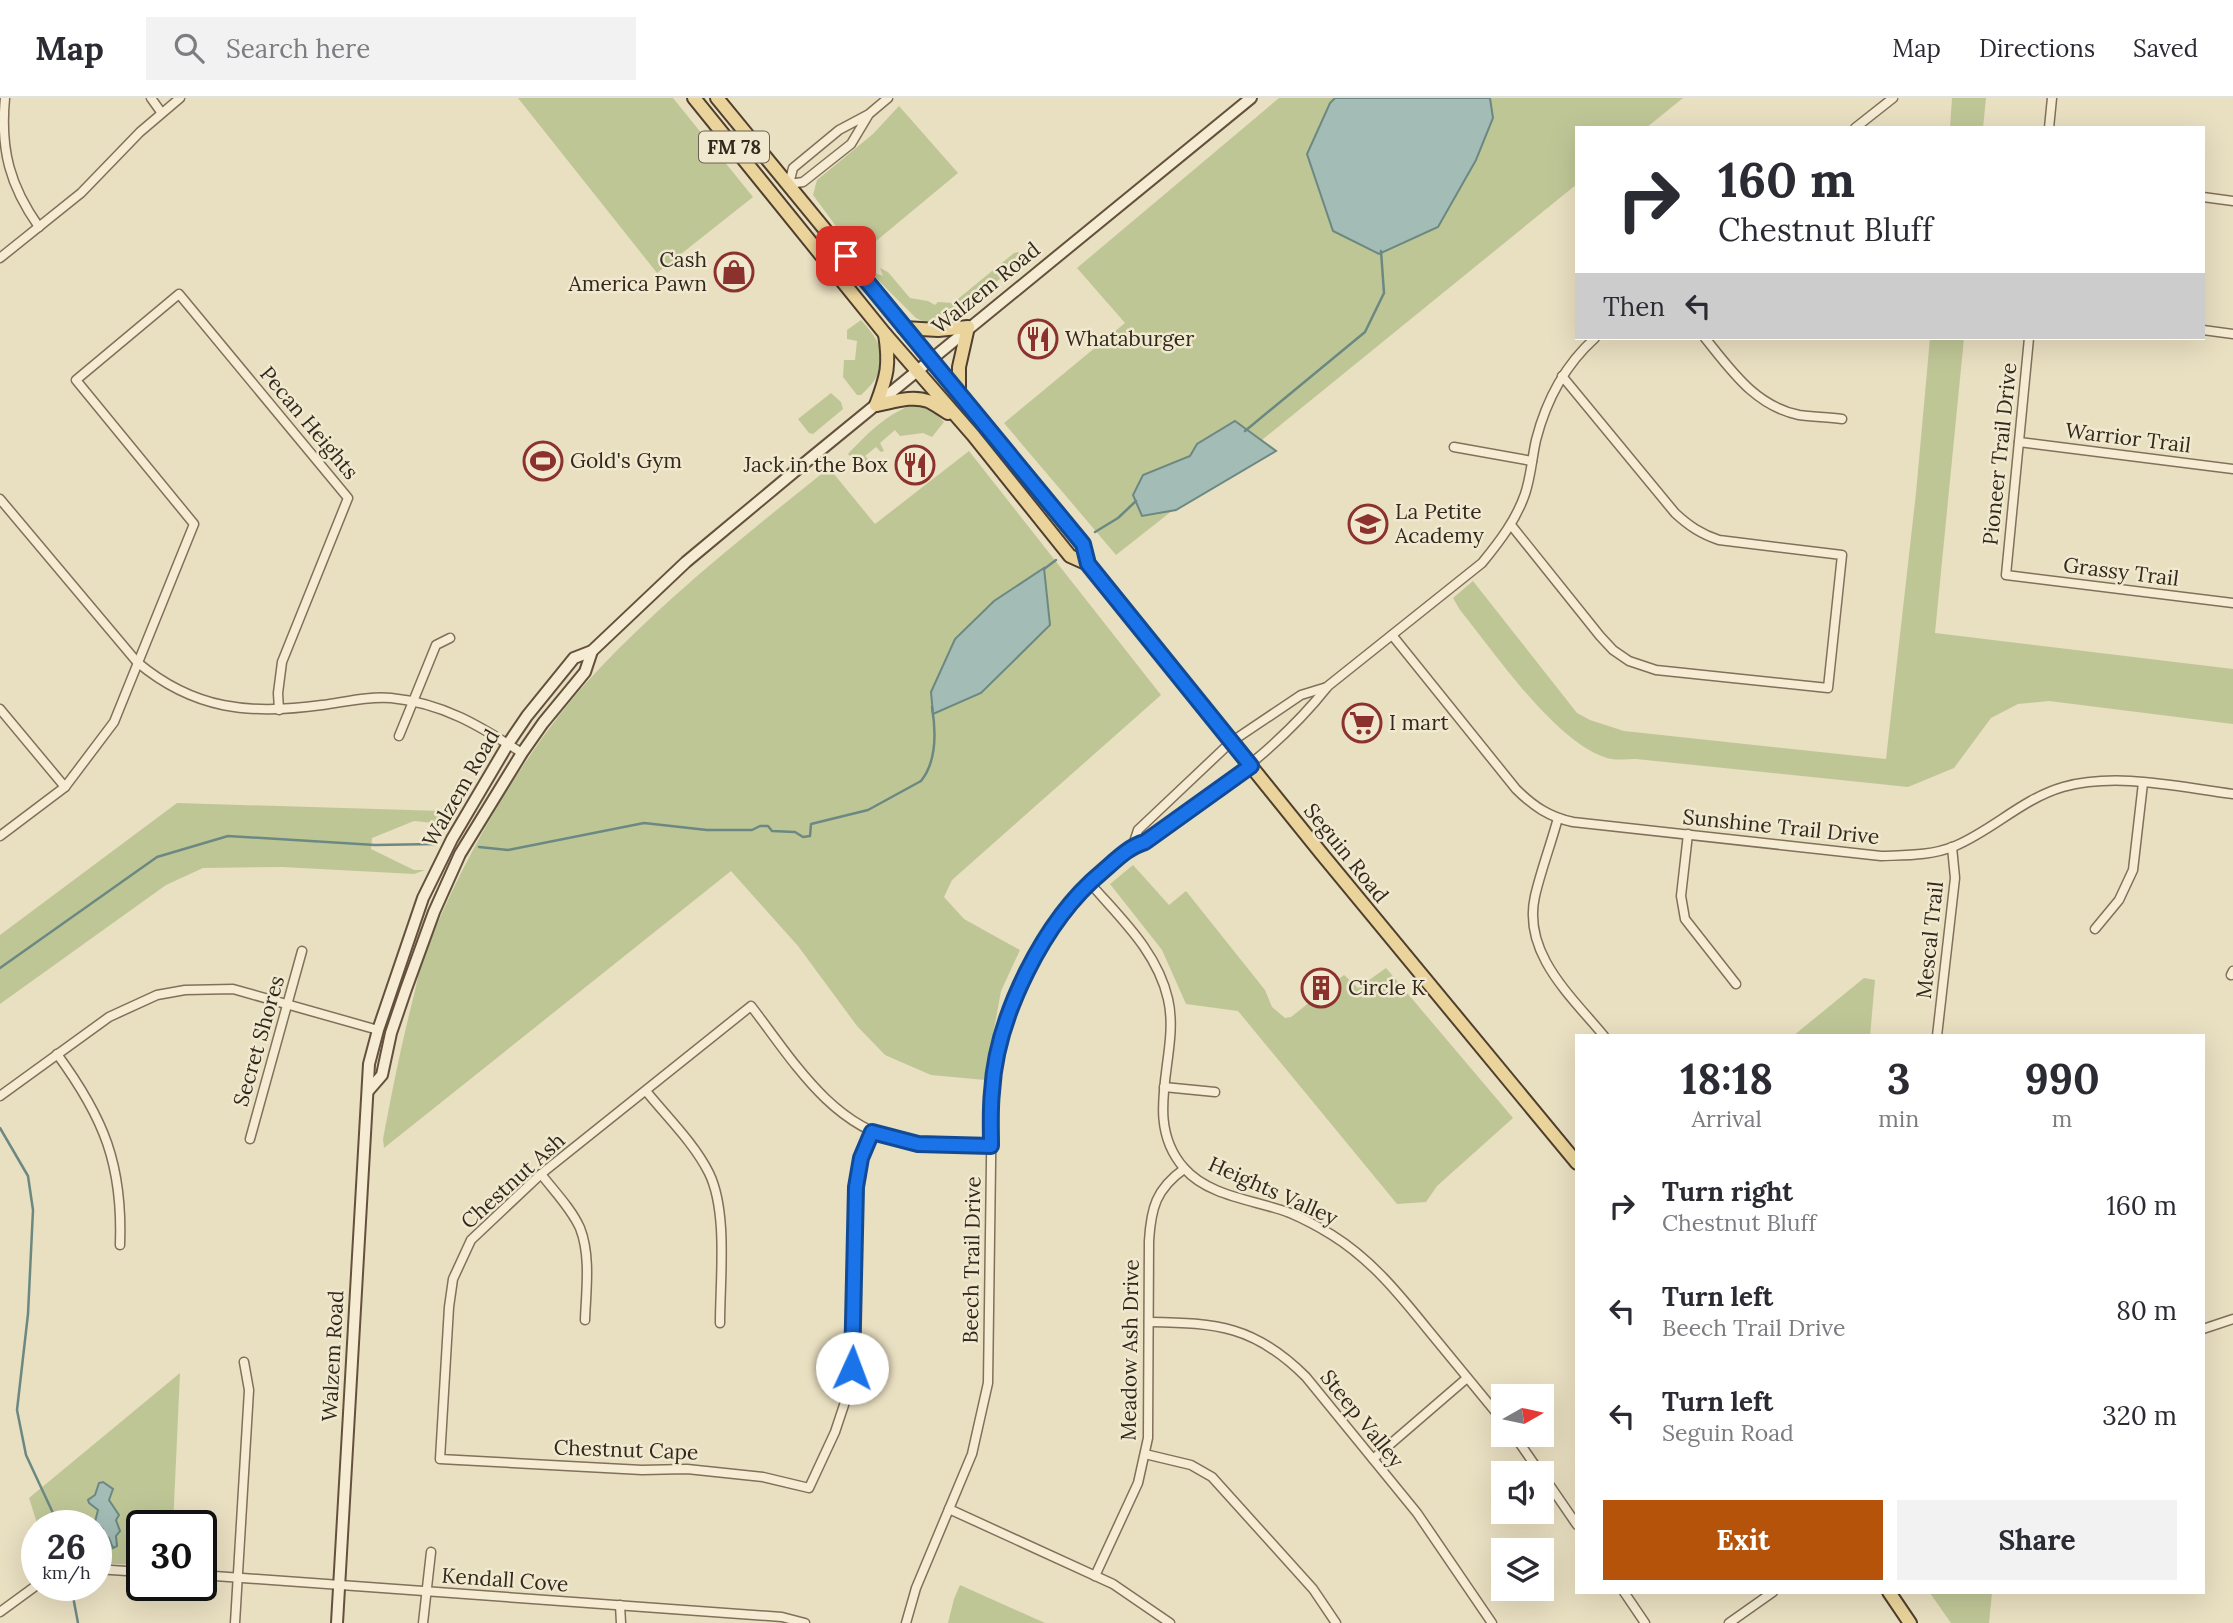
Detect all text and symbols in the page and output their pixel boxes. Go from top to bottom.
search box [146,17,636,80]
text: Map [35,27,104,69]
icon: search [170,29,208,67]
text: Search here [226,32,370,65]
text: Map [1892,33,1941,64]
text: Directions [1979,33,2095,64]
text: Saved [2133,33,2198,64]
road number: FM 78 [699,132,769,162]
text: 160 m [1718,148,1855,210]
icon: right [1603,154,1694,245]
text: Chestnut Bluff [1718,209,1933,250]
pin [816,226,876,286]
street label: Walzem Road [926,236,1045,340]
icon: arrive [827,237,865,275]
place label: Cash America Pawn [568,246,707,297]
shop icon: Cash America Pawn [713,251,755,293]
icon: left [1679,287,1717,325]
text: Then [1603,290,1665,323]
restaurant icon: Whataburger [1017,318,1059,360]
place label: Whataburger [1065,325,1194,352]
street label: Pecan Heights [254,361,365,485]
street label: Pioneer Trail Drive [1976,361,2023,547]
street label: Warrior Trail [2064,416,2192,459]
sports icon: Gold's Gym [522,440,564,482]
restaurant icon: Jack in the Box [894,444,936,486]
place label: Gold's Gym [570,447,682,474]
place label: Jack in the Box [743,451,888,478]
place label: La Petite Academy [1394,498,1484,549]
school or university icon: La Petite Academy [1347,503,1389,545]
street label: Grassy Trail [2062,551,2180,592]
supermarket icon: I mart [1341,702,1383,744]
place label: I mart [1389,709,1449,736]
street label: Walzem Road [416,724,505,851]
street label: Seguin Road [1298,797,1395,908]
street label: Sunshine Trail Drive [1681,803,1881,850]
street label: Mescal Trail [1910,880,1949,1000]
building icon: Circle K [1300,967,1342,1009]
street label: Secret Shores [227,972,290,1109]
place label: Circle K [1348,974,1426,1001]
text: 18:18 [1680,1052,1773,1106]
text: 3 [1887,1052,1911,1106]
text: 990 [2025,1052,2100,1106]
text: Arrival [1691,1104,1762,1133]
text: min [1878,1104,1919,1133]
text: m [2052,1104,2072,1133]
street label: Chestnut Ash [455,1127,570,1234]
street label: Heights Valley [1204,1150,1342,1231]
text: Turn right [1662,1175,1793,1208]
street label: Beech Trail Drive [957,1176,986,1344]
icon: right [1603,1187,1641,1225]
text: 160 m [2106,1189,2177,1222]
text: Chestnut Bluff [1662,1208,1816,1237]
street label: Meadow Ash Drive [1114,1259,1145,1441]
text: Turn left [1662,1280,1773,1313]
street label: Walzem Road [316,1290,349,1422]
icon: left [1603,1292,1641,1330]
text: 80 m [2116,1294,2177,1327]
text: Beech Trail Drive [1662,1313,1845,1342]
position arrow [815,1331,889,1405]
street label: Steep Valley [1315,1364,1410,1473]
north arrow [1491,1384,1554,1447]
map controls [1491,1384,1554,1601]
text: Turn left [1662,1385,1773,1418]
icon: left [1603,1397,1641,1435]
text: 320 m [2102,1399,2177,1432]
text: Seguin Road [1662,1418,1794,1447]
street label: Chestnut Cape [553,1433,699,1466]
button: sound [1491,1461,1554,1524]
button: Exit [1603,1500,1883,1580]
button: Share [1897,1500,2177,1580]
speed limit sign: 30 [126,1510,217,1601]
text: 26 [47,1524,86,1569]
button: layers [1491,1538,1554,1601]
text: km/h [42,1561,91,1584]
street label: Kendall Cove [441,1562,569,1597]

